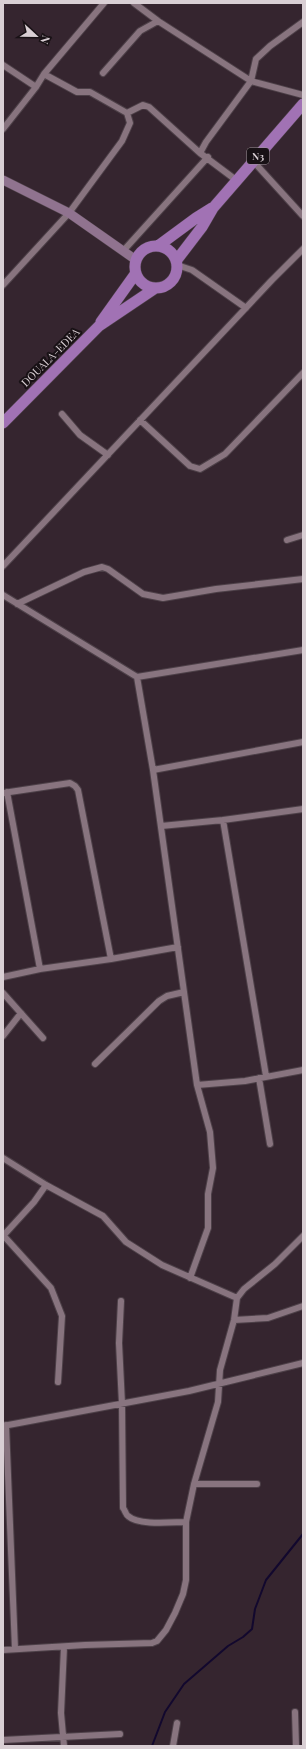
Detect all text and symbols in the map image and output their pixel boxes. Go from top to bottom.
north arrow [16,16,56,56]
text: N [37,33,54,46]
road number: N3 [247,148,269,164]
street label: DOUALA-EDEA [17,324,83,390]

